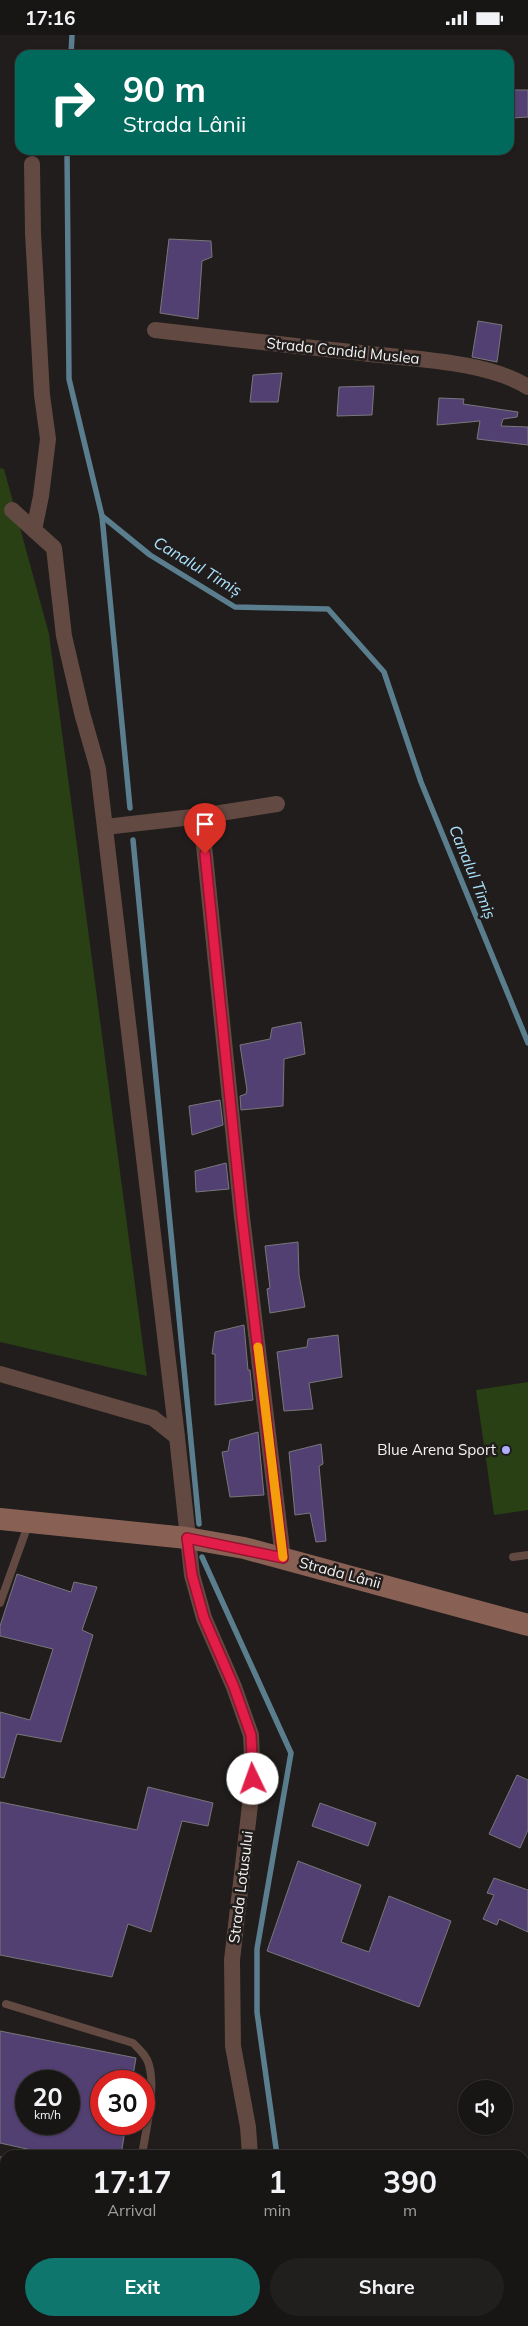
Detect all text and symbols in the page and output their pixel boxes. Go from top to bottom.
text: 17:16 [25,6,75,30]
text: 90 m [123,67,206,111]
icon: right [40,70,105,135]
text: Strada Lânii [123,110,246,138]
street label: Strada Candid Muslea [266,333,421,368]
water label: Canalul Timiș [150,532,246,600]
pin [184,803,226,854]
icon: arrive [191,810,219,838]
water label: Canalul Timiș [445,822,501,922]
place label: Blue Arena Sport [377,1440,496,1459]
marker: Blue Arena Sport [500,1444,512,1456]
street label: Strada Lânii [297,1552,383,1593]
position arrow [226,1752,278,1804]
street label: Strada Lotusului [224,1830,257,1944]
speed limit sign: 30 [90,2070,155,2135]
map controls [458,2080,513,2135]
button: sound [458,2080,513,2135]
text: 20 [32,2081,63,2112]
text: km/h [34,2107,61,2122]
text: 17:17 [92,2163,172,2201]
text: 1 [268,2163,286,2201]
text: 390 [383,2163,437,2201]
text: Arrival [107,2200,156,2220]
text: min [264,2200,291,2220]
text: m [403,2200,417,2220]
button: Exit [25,2258,260,2316]
button: Share [270,2258,504,2316]

